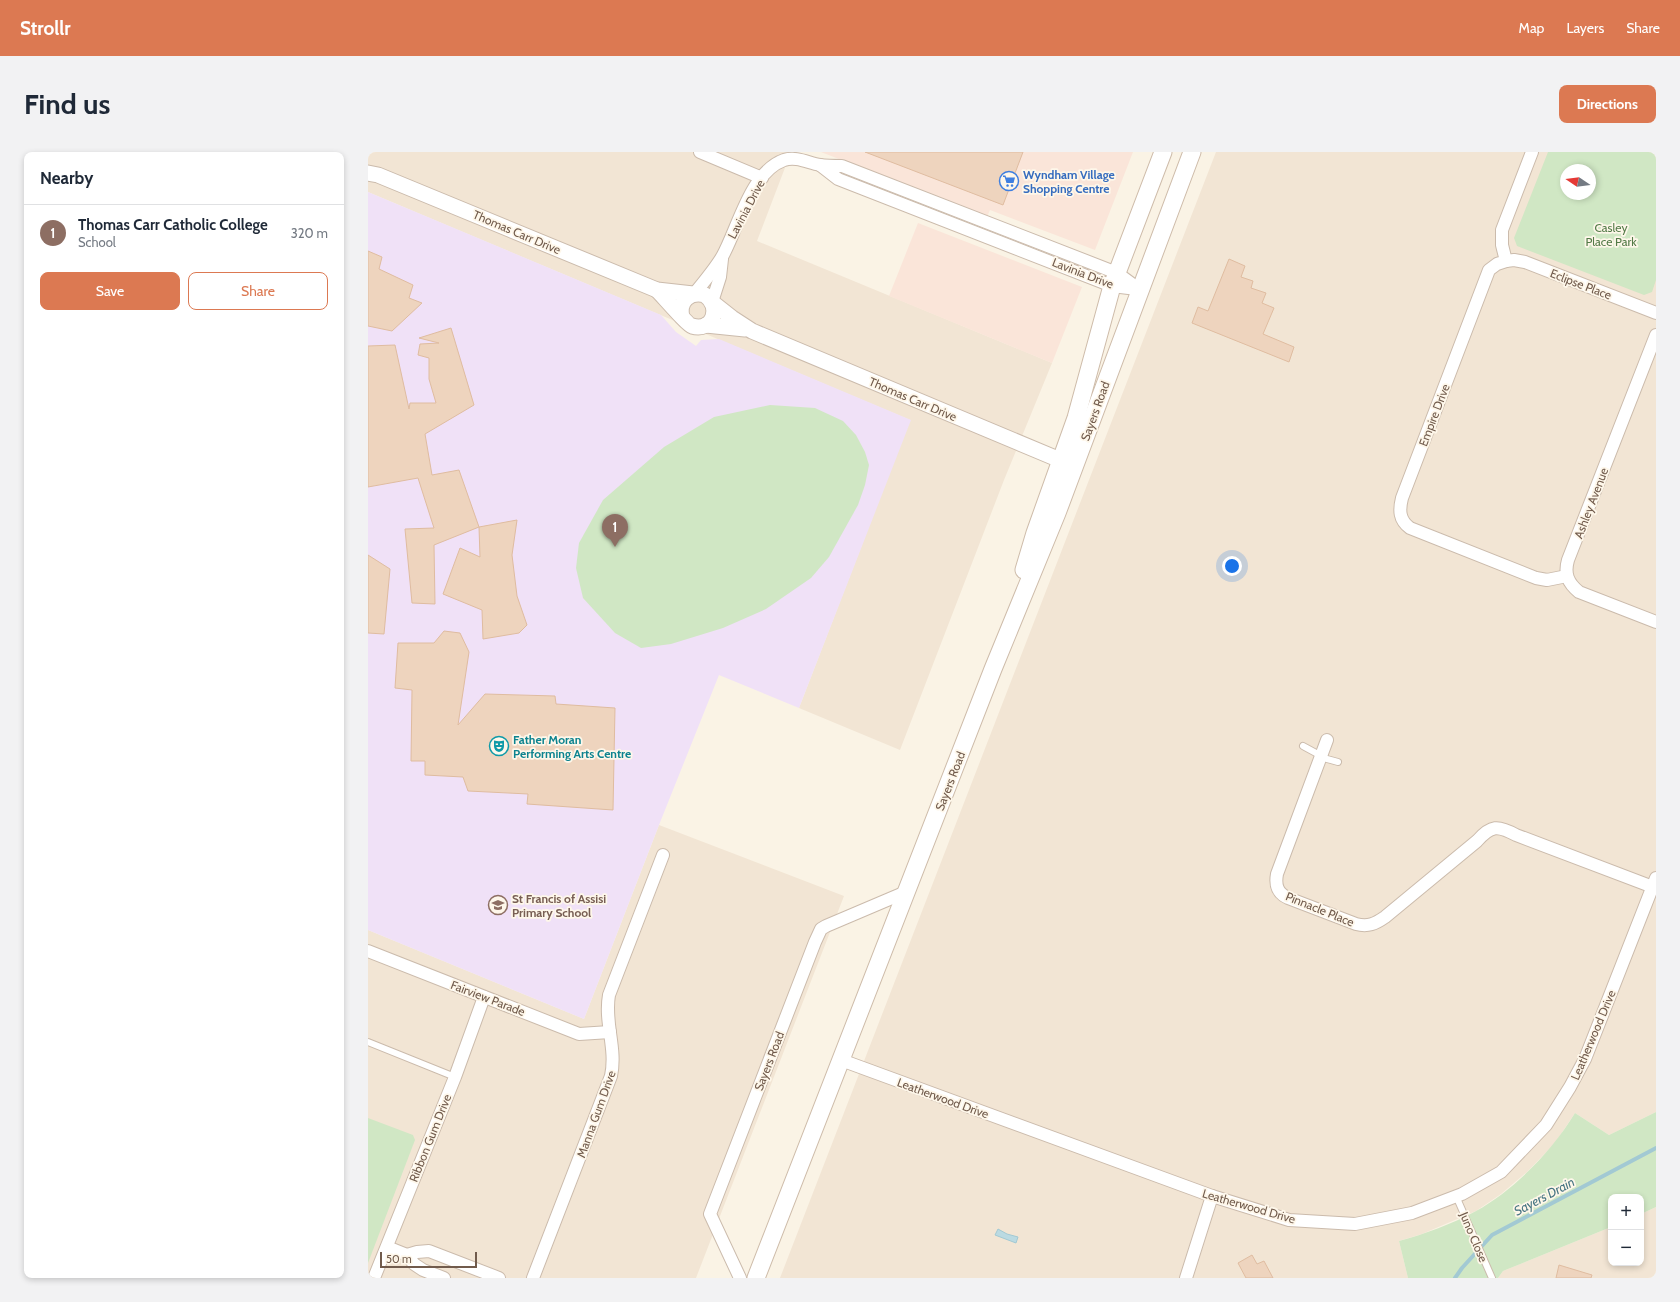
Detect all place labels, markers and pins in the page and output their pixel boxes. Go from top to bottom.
place label: Wyndham Village Shopping Centre [1023,167,1115,196]
supermarket icon: Wyndham Village Shopping Centre [998,170,1020,192]
pin: 1 [602,514,628,547]
place label: Father Moran Performing Arts Centre [513,732,631,761]
theatre icon: Father Moran Performing Arts Centre [488,735,510,757]
place label: St Francis of Assisi Primary School [512,891,606,920]
school or university icon: St Francis of Assisi Primary School [487,894,509,916]

